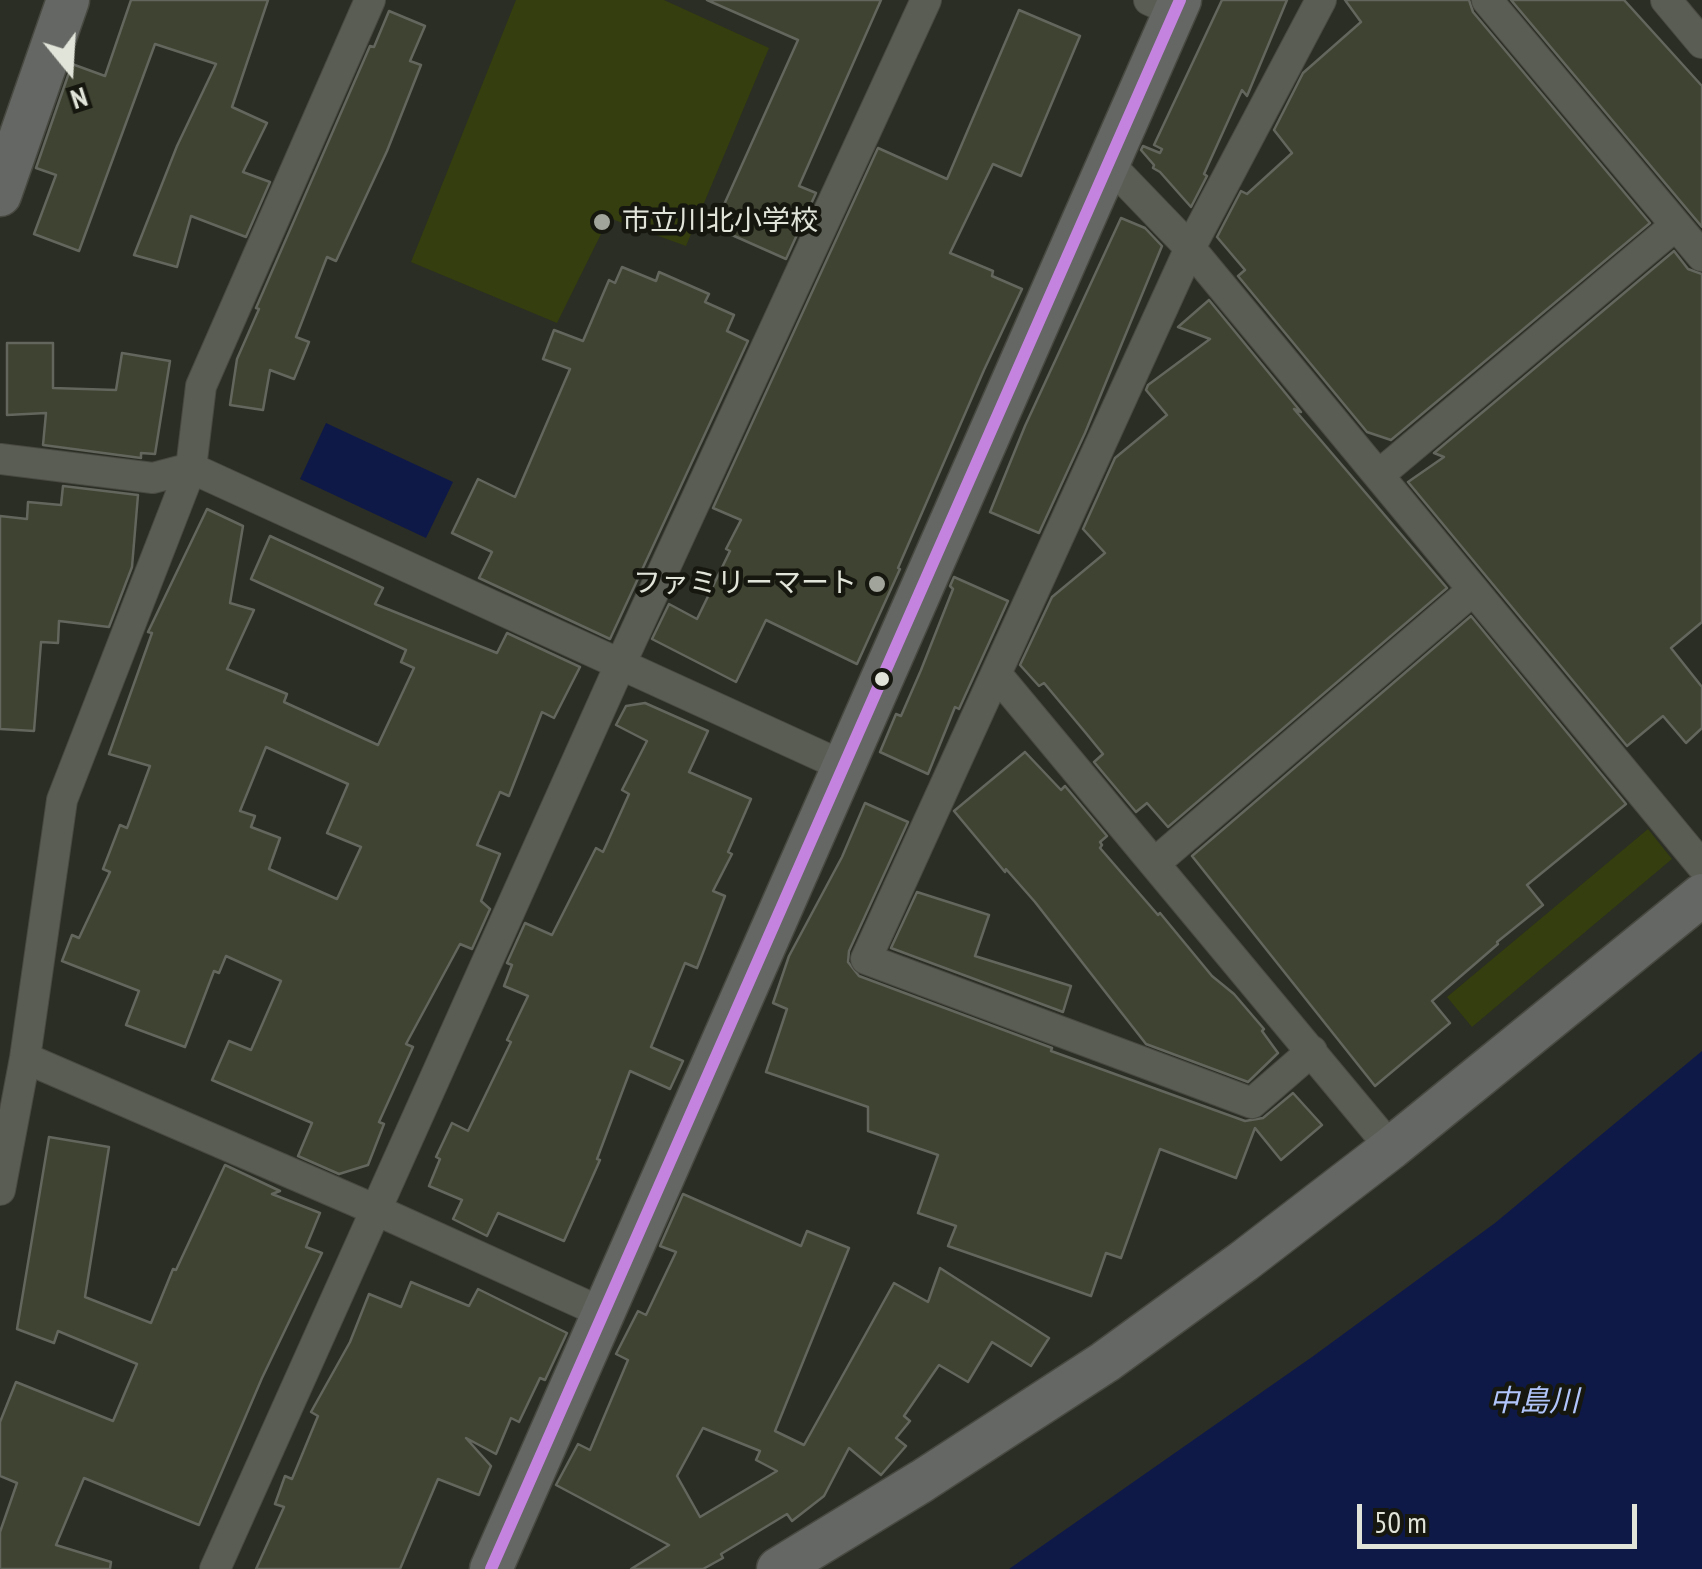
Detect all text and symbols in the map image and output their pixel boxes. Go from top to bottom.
north arrow [20,20,120,120]
text: N [67,79,92,119]
place label: 市立川北小学校 [622,205,818,239]
marker: 市立川北小学校 [591,211,613,233]
place label: ファミリーマート [633,567,857,601]
marker: ファミリーマート [866,573,888,595]
unlabelled marker [872,669,892,689]
water label: 中島川 [1489,1384,1579,1420]
scale bar [1362,1484,1642,1546]
text: 50 m [1374,1502,1427,1541]

